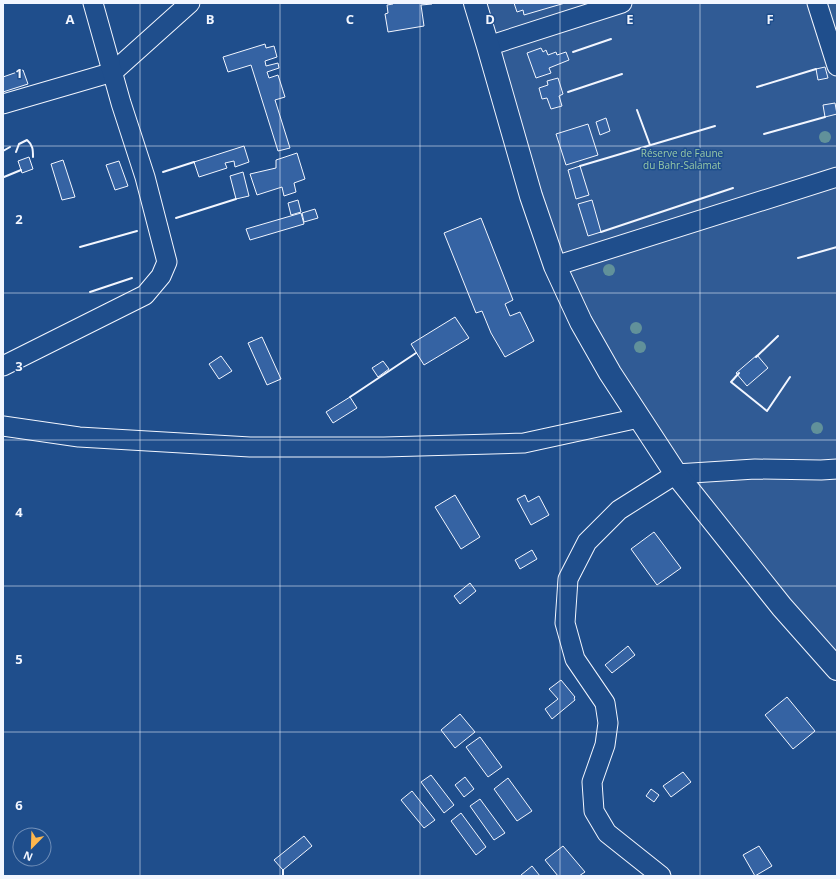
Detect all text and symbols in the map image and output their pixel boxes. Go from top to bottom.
text: A [66,10,75,28]
text: B [206,10,215,28]
text: C [346,10,354,28]
text: D [485,10,495,28]
text: E [626,10,634,28]
text: F [766,10,774,28]
text: 1 [15,64,23,82]
park label: Réserve de Faune du Bahr-Salamat [641,146,724,172]
text: 2 [15,210,23,228]
text: 3 [15,357,23,375]
text: 4 [15,503,23,521]
text: 5 [15,650,23,668]
text: 6 [15,796,23,814]
north arrow [12,827,52,867]
text: N [21,848,35,865]

